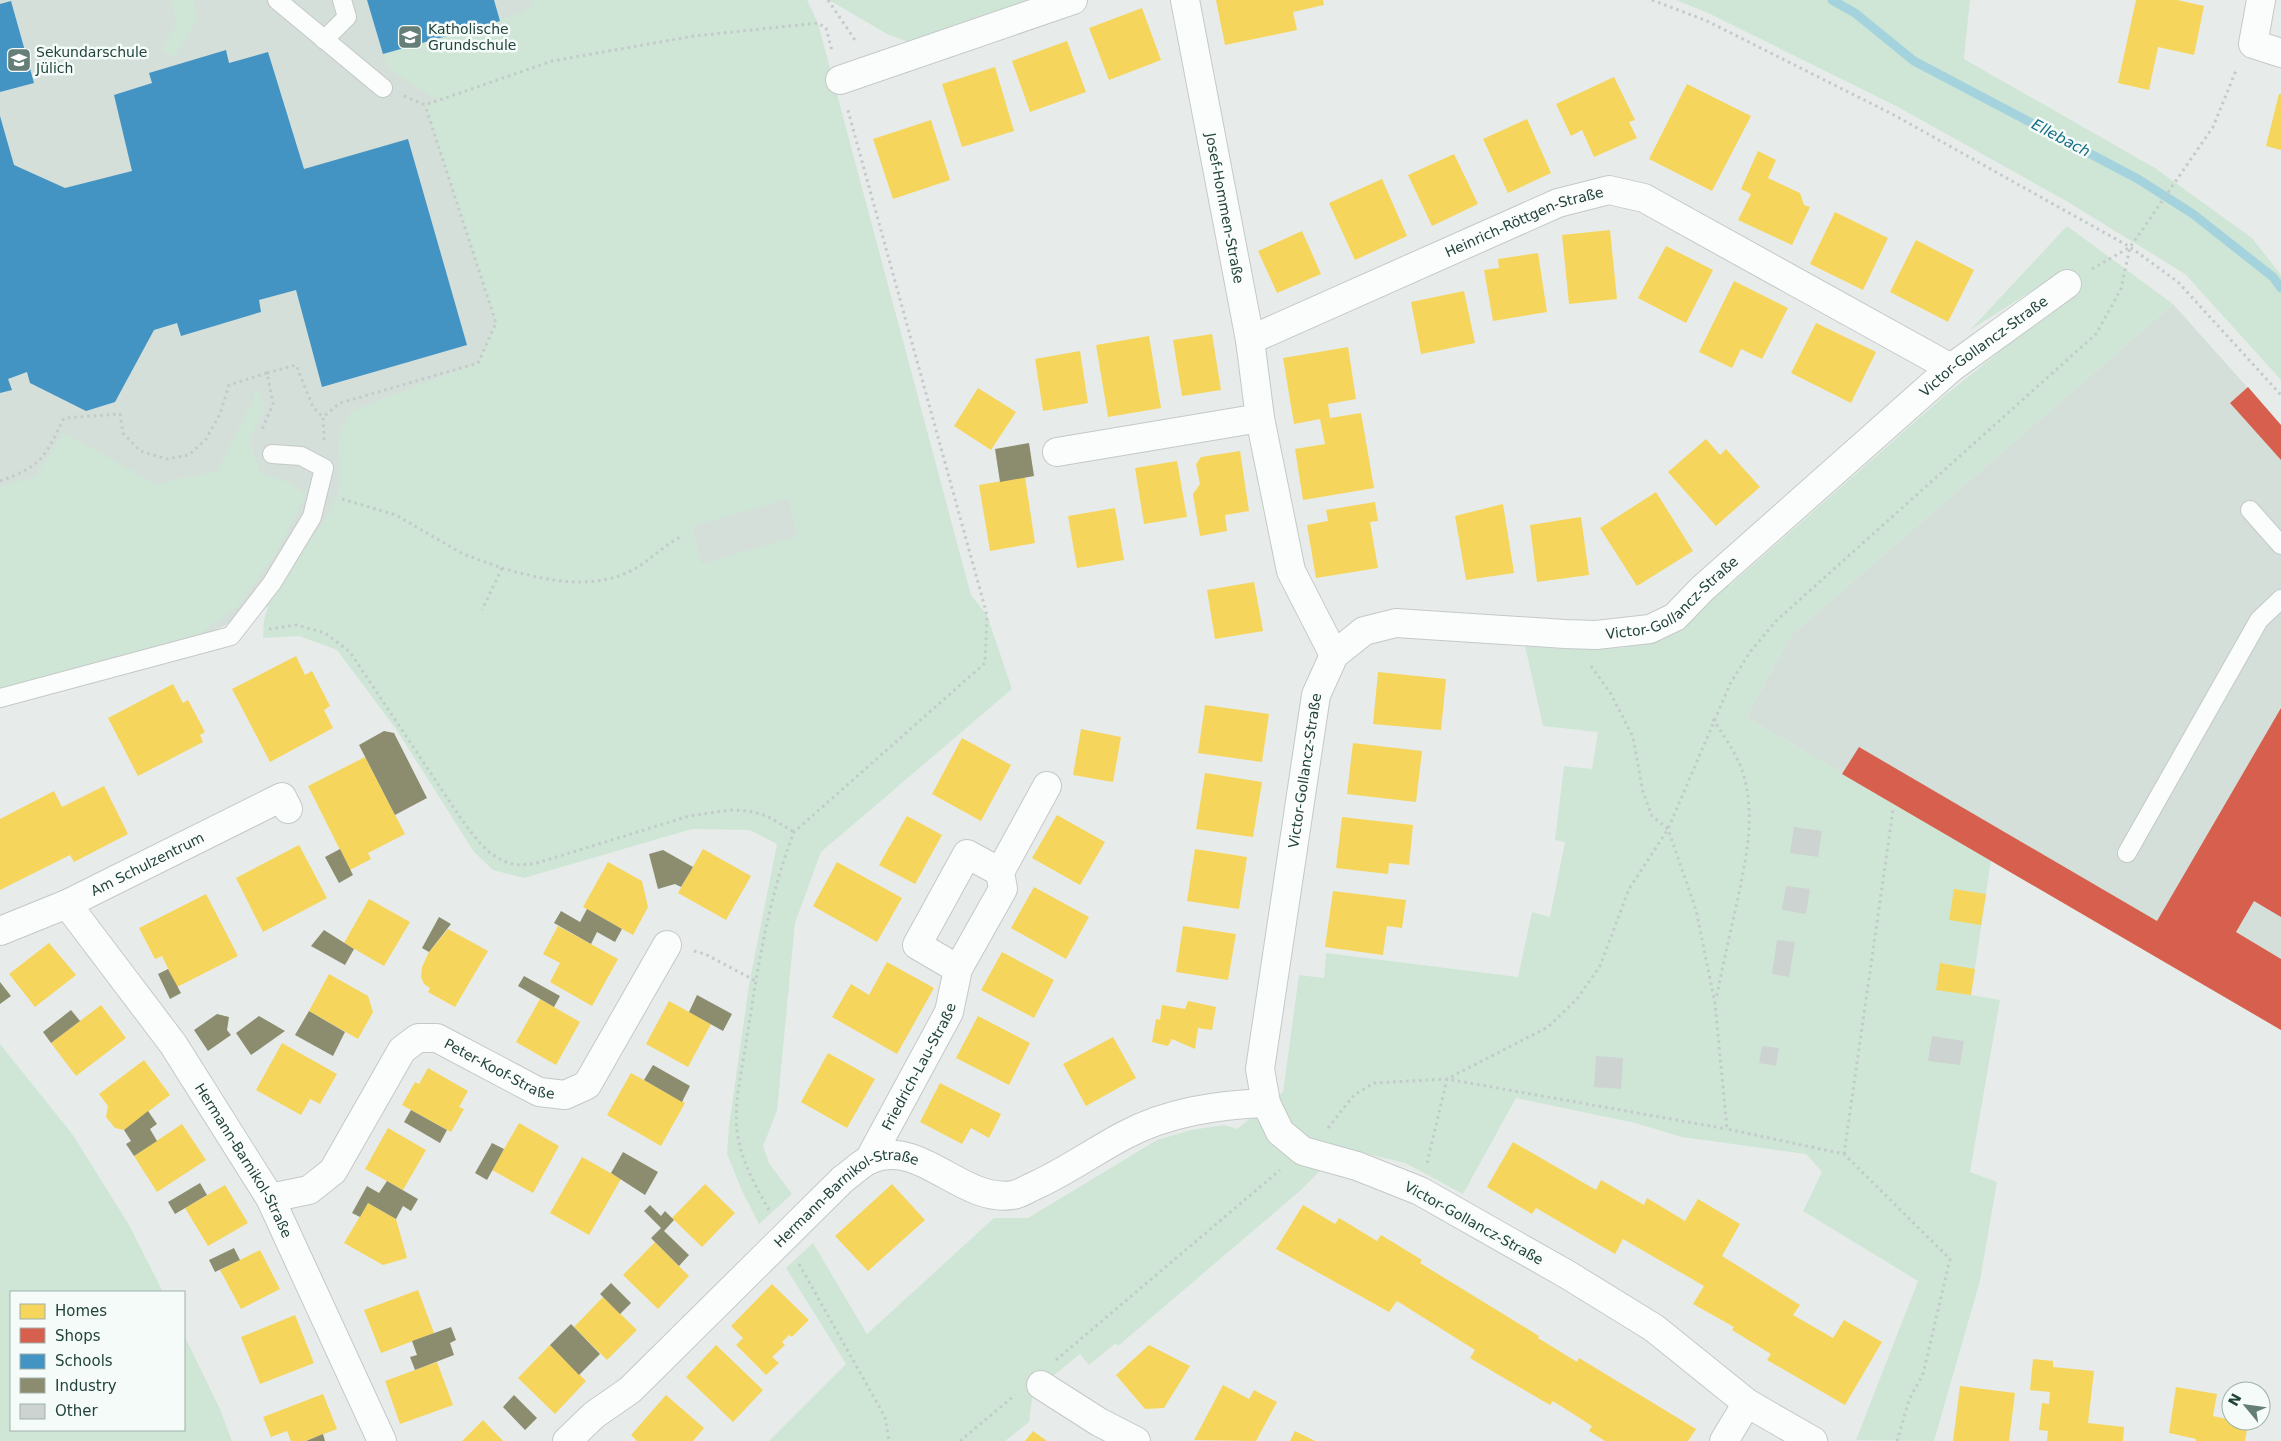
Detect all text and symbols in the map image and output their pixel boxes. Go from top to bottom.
place label: Katholische Grundschule [428,21,516,53]
school or university icon: Katholische Grundschule [397,24,423,50]
place label: Sekundarschule Jülich [35,44,147,76]
school or university icon: Sekundarschule Jülich [6,47,32,73]
water label: Ellebach [2029,115,2093,161]
street label: Josef-Hommen-Straße [1202,131,1247,285]
street label: Heinrich-Röttgen-Straße [1442,184,1605,260]
street label: Victor-Gollancz-Straße [1916,293,2051,400]
street label: Victor-Gollancz-Straße [1605,553,1741,642]
street label: Victor-Gollancz-Straße [1285,692,1324,849]
street label: Am Schulzentrum [88,829,207,899]
street label: Friedrich-Lau-Straße [879,1002,959,1133]
street label: Peter-Koof-Straße [442,1035,556,1102]
street label: Hermann-Barnikol-Straße [192,1080,295,1240]
street label: Hermann-Barnikol-Straße [771,1147,921,1251]
street label: Victor-Gollancz-Straße [1402,1178,1546,1268]
legend [10,1291,185,1431]
text: Homes [55,1302,107,1320]
text: Shops [55,1327,101,1345]
text: Schools [55,1352,113,1370]
text: Industry [55,1377,117,1395]
north arrow [2221,1381,2271,1431]
text: N [2225,1391,2244,1409]
text: Other [55,1402,98,1420]

